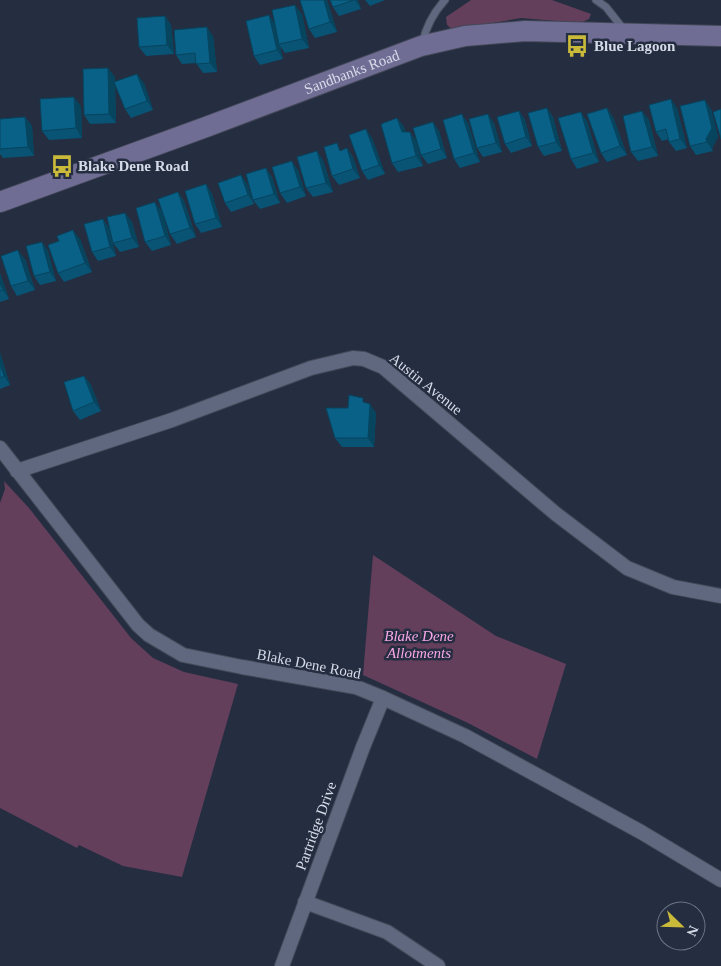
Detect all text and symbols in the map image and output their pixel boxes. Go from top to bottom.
bus stop icon: Blue Lagoon [564,33,590,59]
place label: Blue Lagoon [594,38,676,54]
street label: Sandbanks Road [302,47,402,97]
bus stop icon: Blake Dene Road [49,153,75,179]
place label: Blake Dene Road [78,158,189,174]
street label: Austin Avenue [387,350,466,418]
park label: Blake Dene Allotments [384,628,454,661]
street label: Blake Dene Road [256,646,363,682]
street label: Partridge Drive [293,779,340,872]
north arrow [656,901,706,951]
text: N [684,923,701,938]

